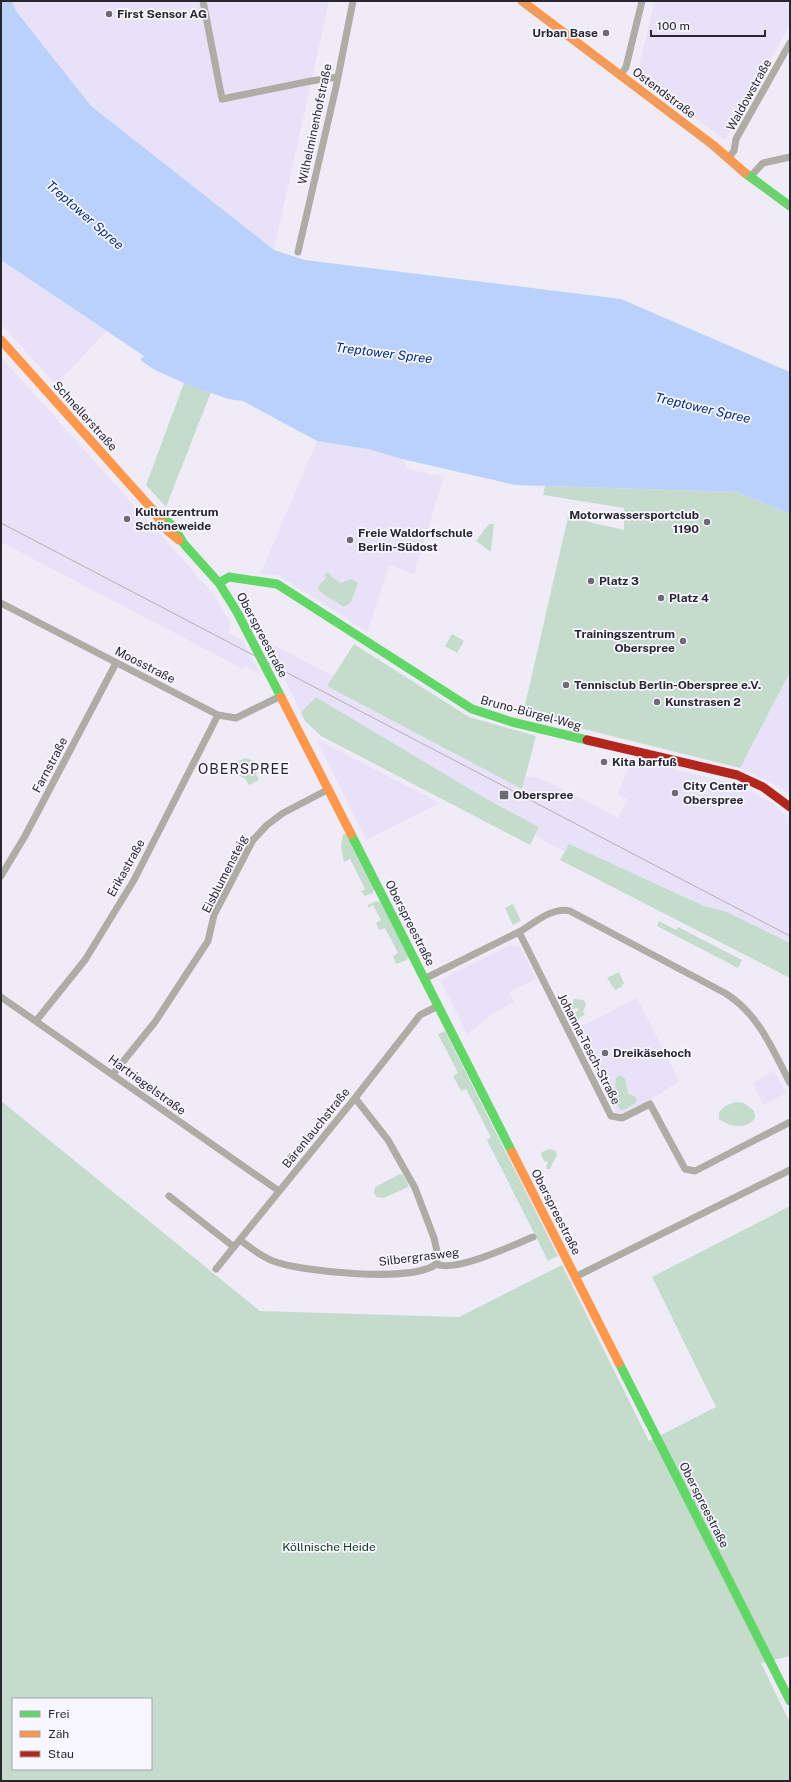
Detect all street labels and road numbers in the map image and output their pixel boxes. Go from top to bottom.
street label: Waldowstraße [724,57,775,133]
street label: Wilhelminenhofstraße [295,62,335,186]
street label: Ostendstraße [630,65,699,121]
street label: Schnellerstraße [50,378,120,454]
street label: Oberspreestraße [234,590,290,680]
street label: Moosstraße [113,644,178,686]
street label: Bruno-Bürgel-Weg [479,693,583,733]
street label: Farnstraße [30,735,71,795]
street label: Eisblumensteig [199,833,251,915]
street label: Erikastraße [104,837,148,899]
street label: Oberspreestraße [382,878,438,968]
street label: Johanna-Tesch-Straße [555,991,623,1107]
street label: Hartriegelstraße [105,1052,189,1118]
street label: Bärenlauchstraße [279,1085,353,1171]
street label: Oberspreestraße [528,1167,584,1257]
street label: Silbergrasweg [378,1245,460,1269]
street label: Oberspreestraße [676,1460,732,1550]

